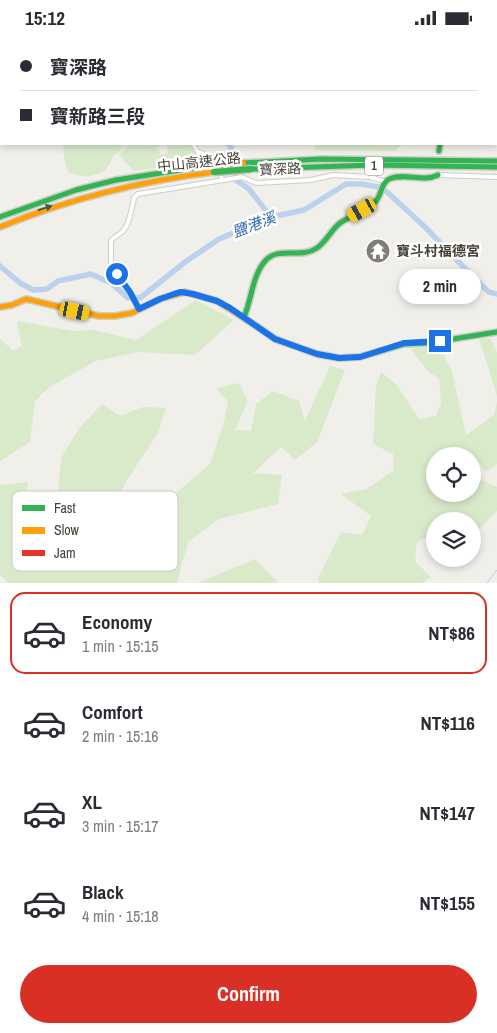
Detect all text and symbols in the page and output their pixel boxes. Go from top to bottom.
text: 15:12 [25,5,65,31]
text: 寶深路 [50,54,107,80]
text: 寶新路三段 [50,103,145,129]
street label: 中山高速公路 [156,149,242,175]
road number: 1 [365,157,383,175]
street label: 寶深路 [259,159,301,179]
car [345,196,378,224]
one-way arrow [38,204,53,212]
water label: 鹽港溪 [229,206,280,242]
temple icon: 寶斗村福德宮 [365,238,391,264]
place label: 寶斗村福德宮 [396,242,480,260]
route start [106,263,128,285]
callout: 2 min [399,269,481,303]
text: 2 min [423,275,457,297]
car [58,301,91,321]
route end [429,330,451,352]
map controls [426,447,481,567]
button: locate [426,447,481,502]
legend [12,491,178,571]
text: Fast [54,499,76,517]
button: layers [426,512,481,567]
text: Slow [54,521,80,539]
text: Jam [54,544,76,562]
text: Economy [82,609,152,635]
icon: car [22,611,67,656]
text: NT$86 [428,620,475,646]
text: 1 min · 15:15 [82,635,159,657]
text: Comfort [82,699,143,725]
icon: car [22,701,67,746]
text: NT$116 [420,710,475,736]
text: 2 min · 15:16 [82,725,159,747]
text: XL [82,789,102,815]
icon: car [22,791,67,836]
text: NT$147 [420,800,475,826]
text: 3 min · 15:17 [82,815,159,837]
text: Black [82,879,124,905]
icon: car [22,881,67,926]
text: NT$155 [420,890,475,916]
text: 4 min · 15:18 [82,905,159,927]
button: Confirm [20,965,477,1023]

